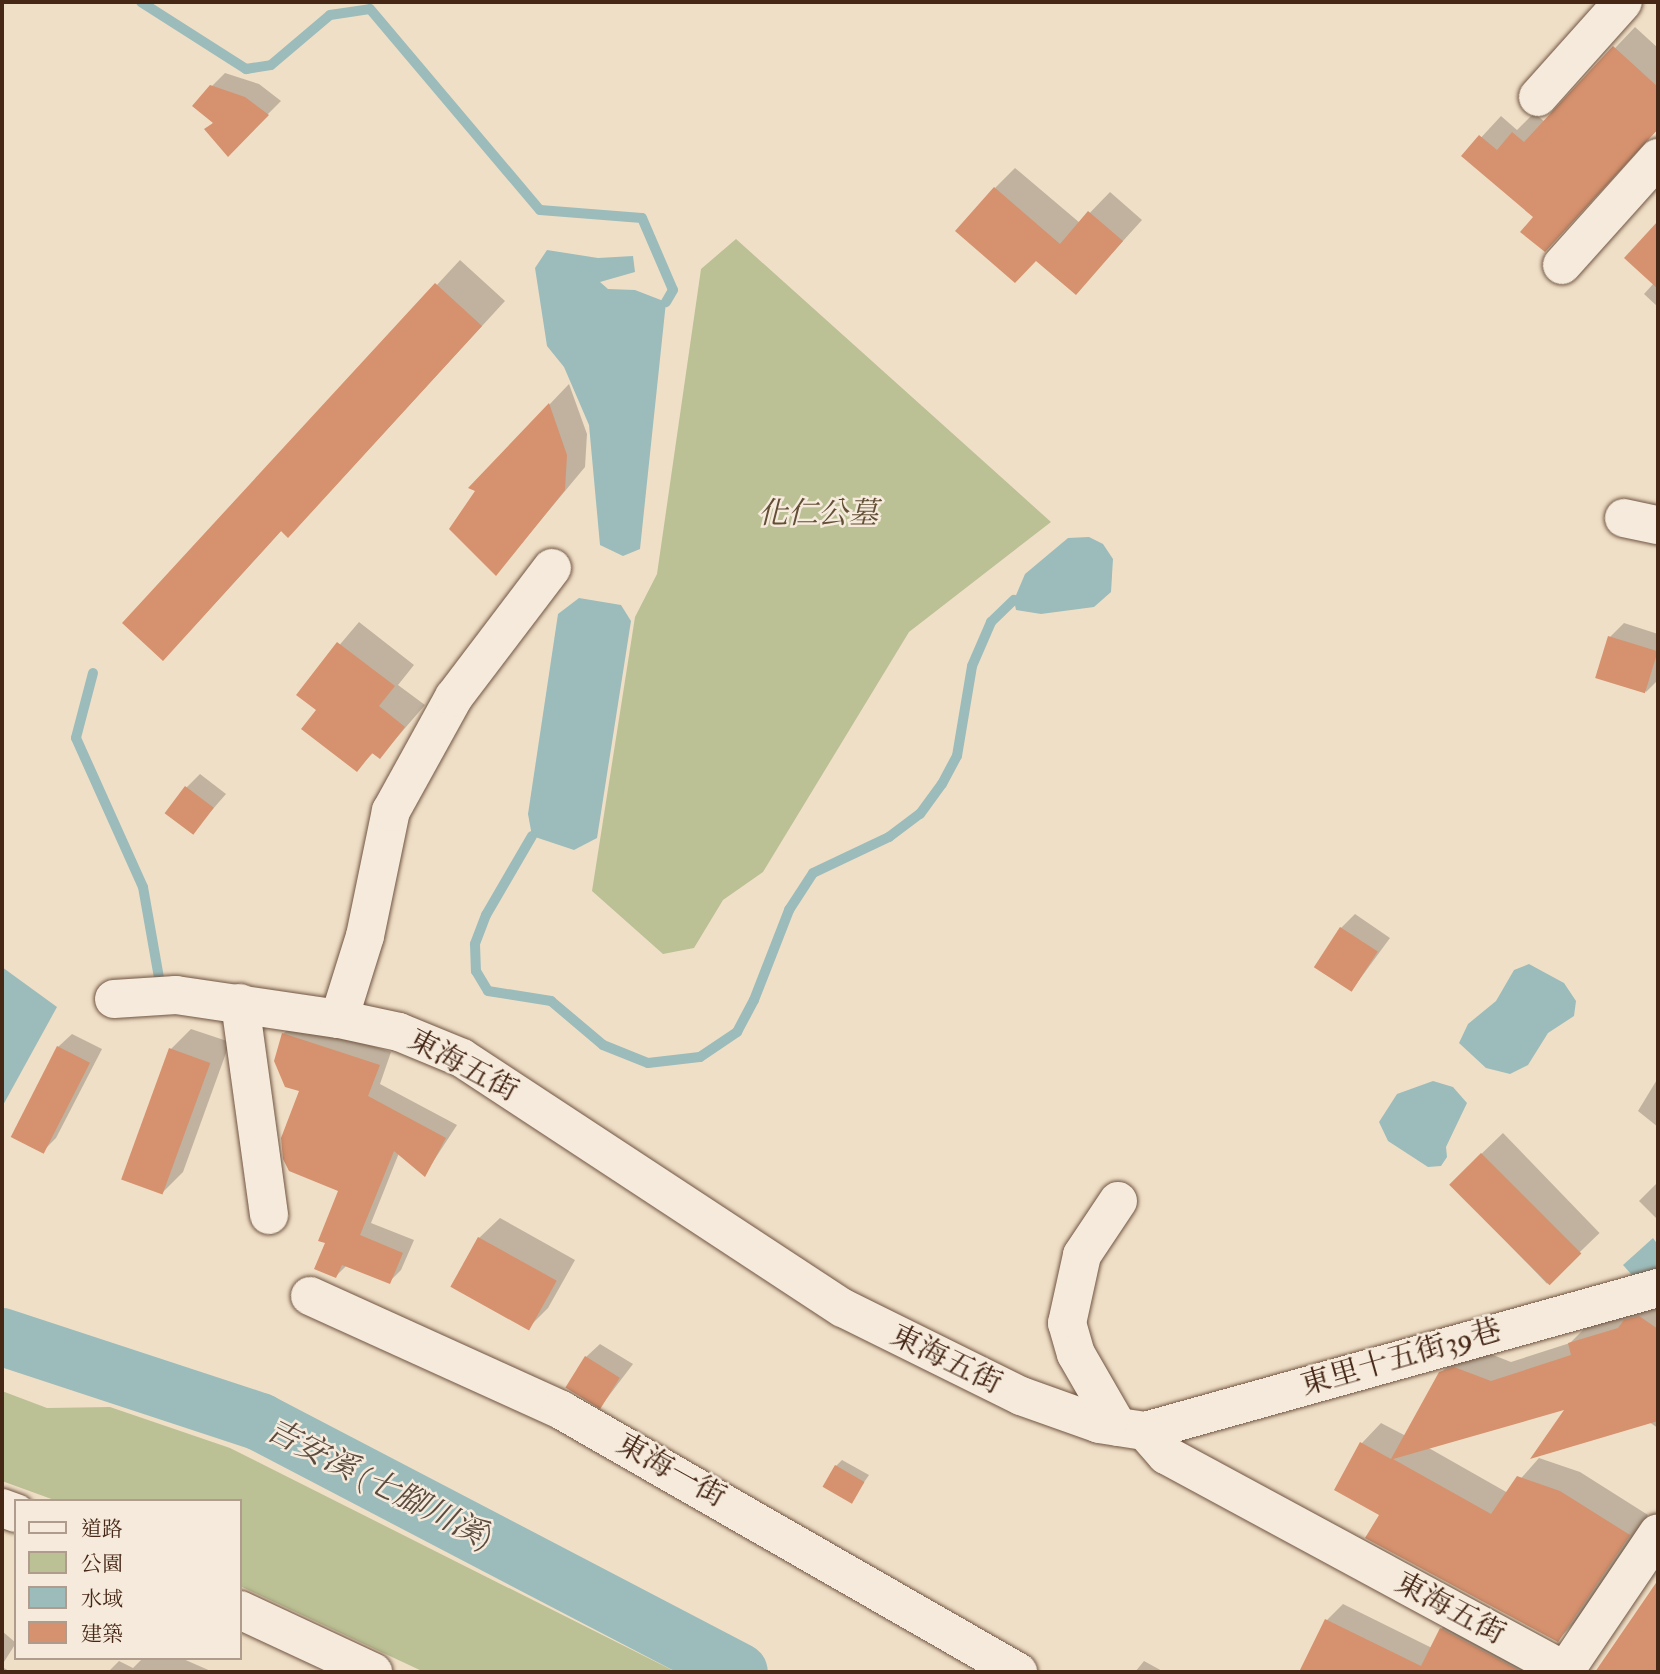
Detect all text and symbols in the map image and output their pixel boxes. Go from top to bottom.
park label: 化仁公墓 [758,496,878,532]
street label: 東海五街 [402,1022,524,1110]
street label: 東里十五街39巷 [1297,1312,1505,1404]
street label: 東海五街 [884,1318,1008,1402]
water label: 吉安溪 (七腳川溪) [260,1411,498,1557]
street label: 東海一街 [610,1426,732,1516]
legend [14,1499,242,1660]
text: 道路 [81,1516,123,1543]
text: 公園 [81,1551,123,1578]
street label: 東海五街 [1389,1565,1511,1653]
text: 水域 [81,1586,123,1613]
text: 建築 [81,1621,123,1648]

